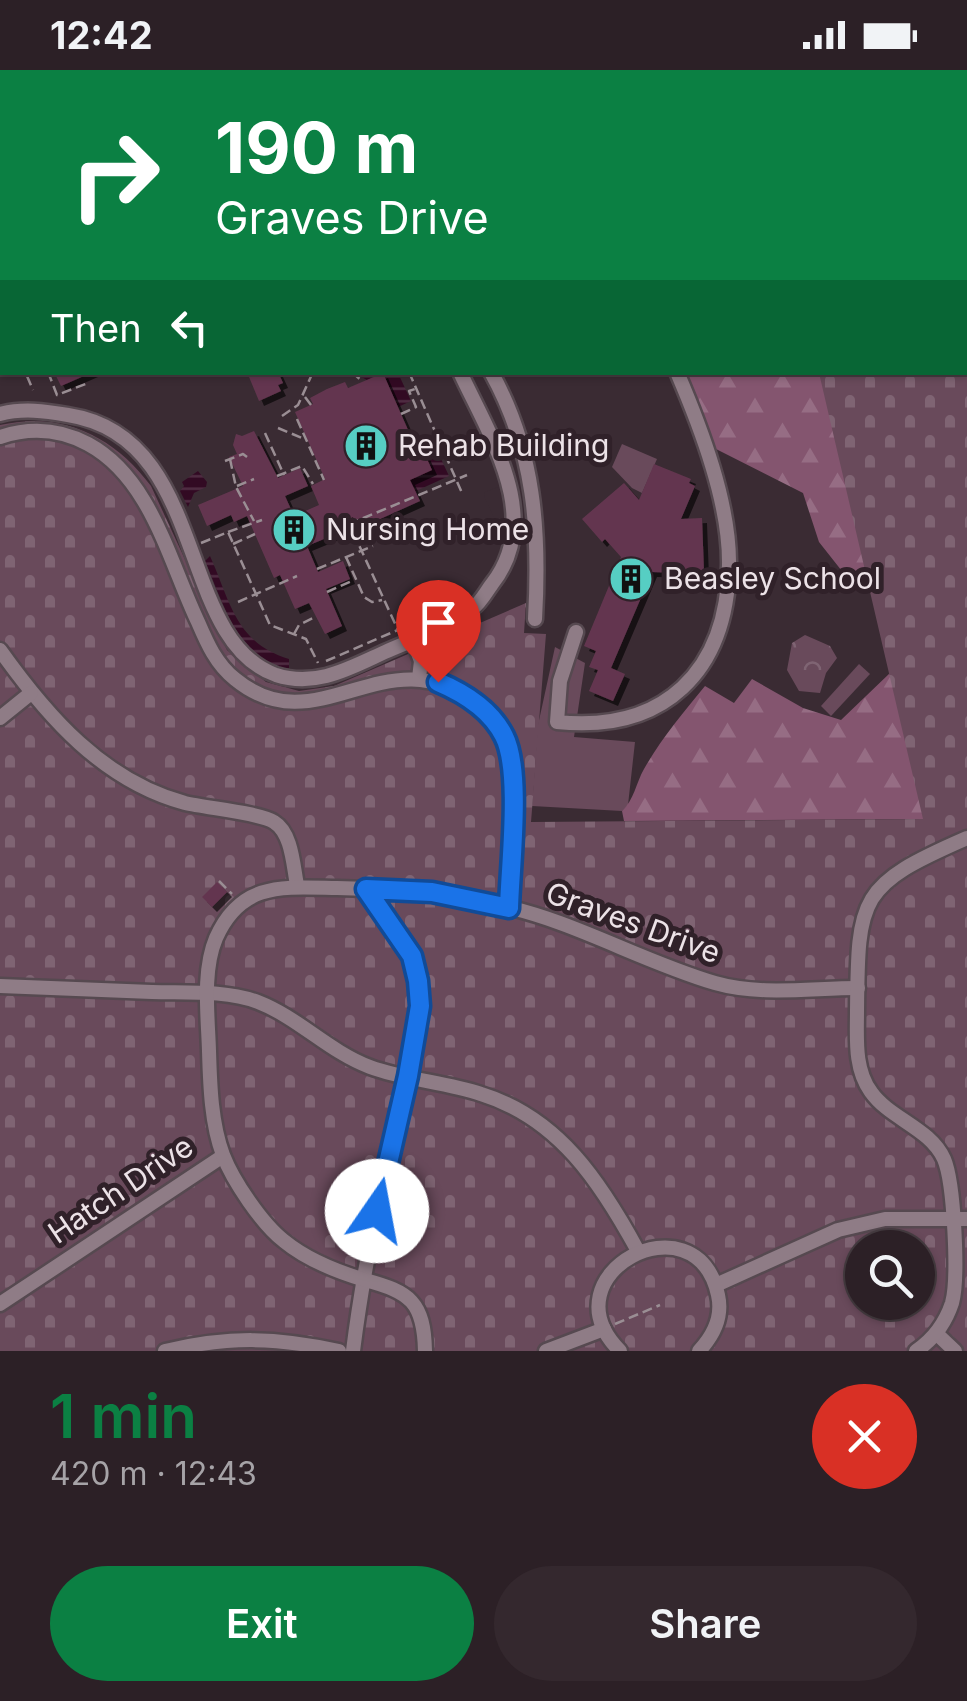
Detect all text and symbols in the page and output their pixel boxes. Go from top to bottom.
text: 12:42 [50,12,153,58]
text: 190 m [215,105,418,190]
icon: right [50,110,180,240]
text: Graves Drive [215,190,489,245]
icon: left [162,300,217,355]
text: Then [50,305,142,351]
building icon: Rehab Building [343,423,389,469]
place label: Rehab Building [398,427,609,463]
building icon: Nursing Home [271,507,317,553]
place label: Nursing Home [326,511,529,547]
building icon: Beasley School [608,556,654,602]
place label: Beasley School [664,560,881,596]
pin [396,580,481,683]
icon: arrive [411,595,466,650]
street label: Graves Drive [541,874,725,970]
street label: Hatch Drive [41,1128,199,1251]
position arrow [325,1159,429,1263]
map controls [845,1230,935,1320]
button: search [845,1230,935,1320]
text: 1 min [50,1380,197,1452]
button: close [812,1384,917,1489]
text: 420 m · 12:43 [50,1454,257,1493]
button: Exit [50,1566,474,1681]
button: Share [494,1566,917,1681]

